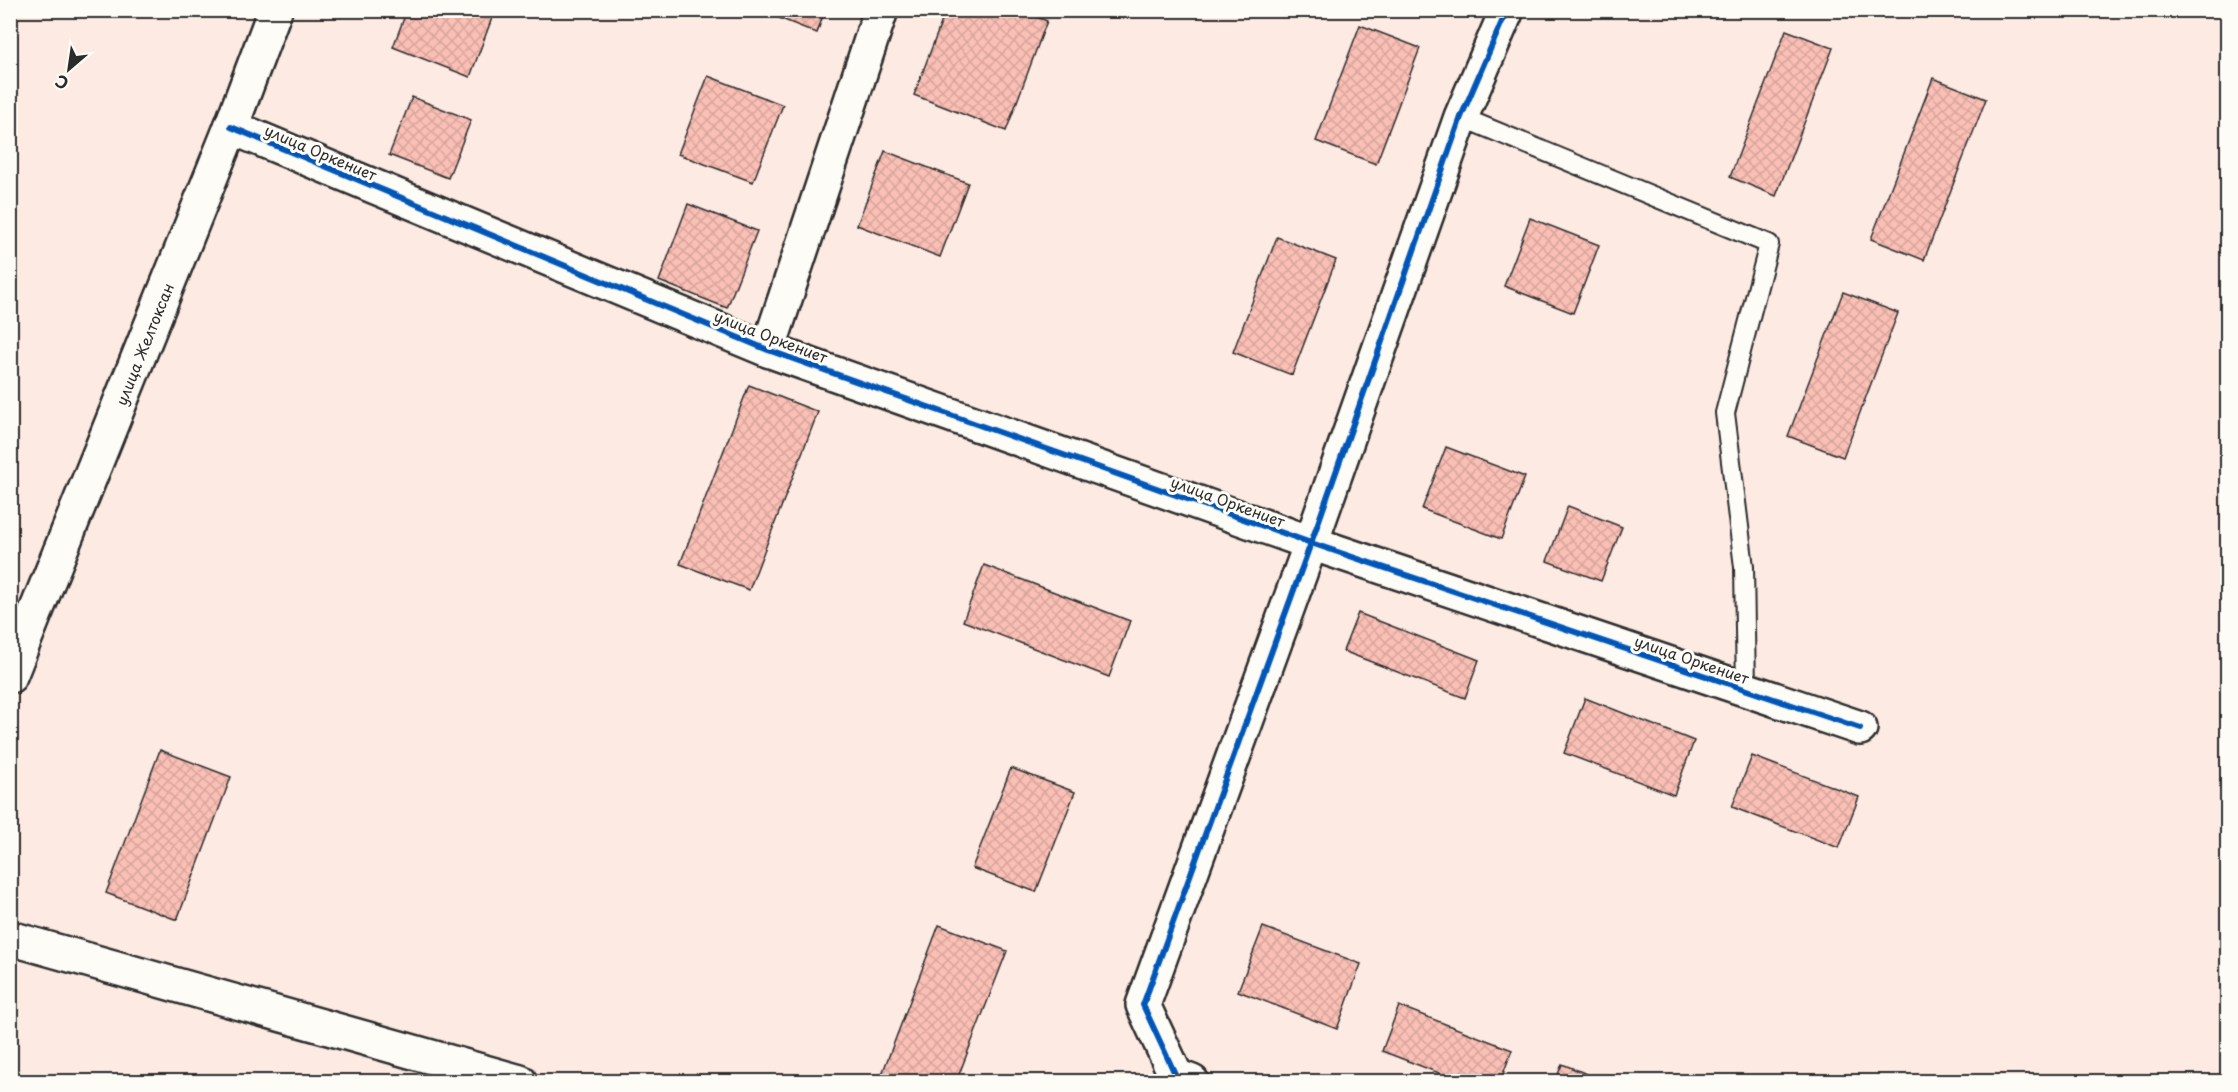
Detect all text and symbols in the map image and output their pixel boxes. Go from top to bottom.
north arrow [39,39,99,99]
text: С [50,70,72,96]
street label: улица Оркениет [261,118,381,186]
street label: улица Желтоксан [109,279,179,409]
street label: улица Оркениет [711,304,832,369]
street label: улица Оркениет [1168,470,1289,533]
street label: улица Оркениет [1632,629,1753,690]

